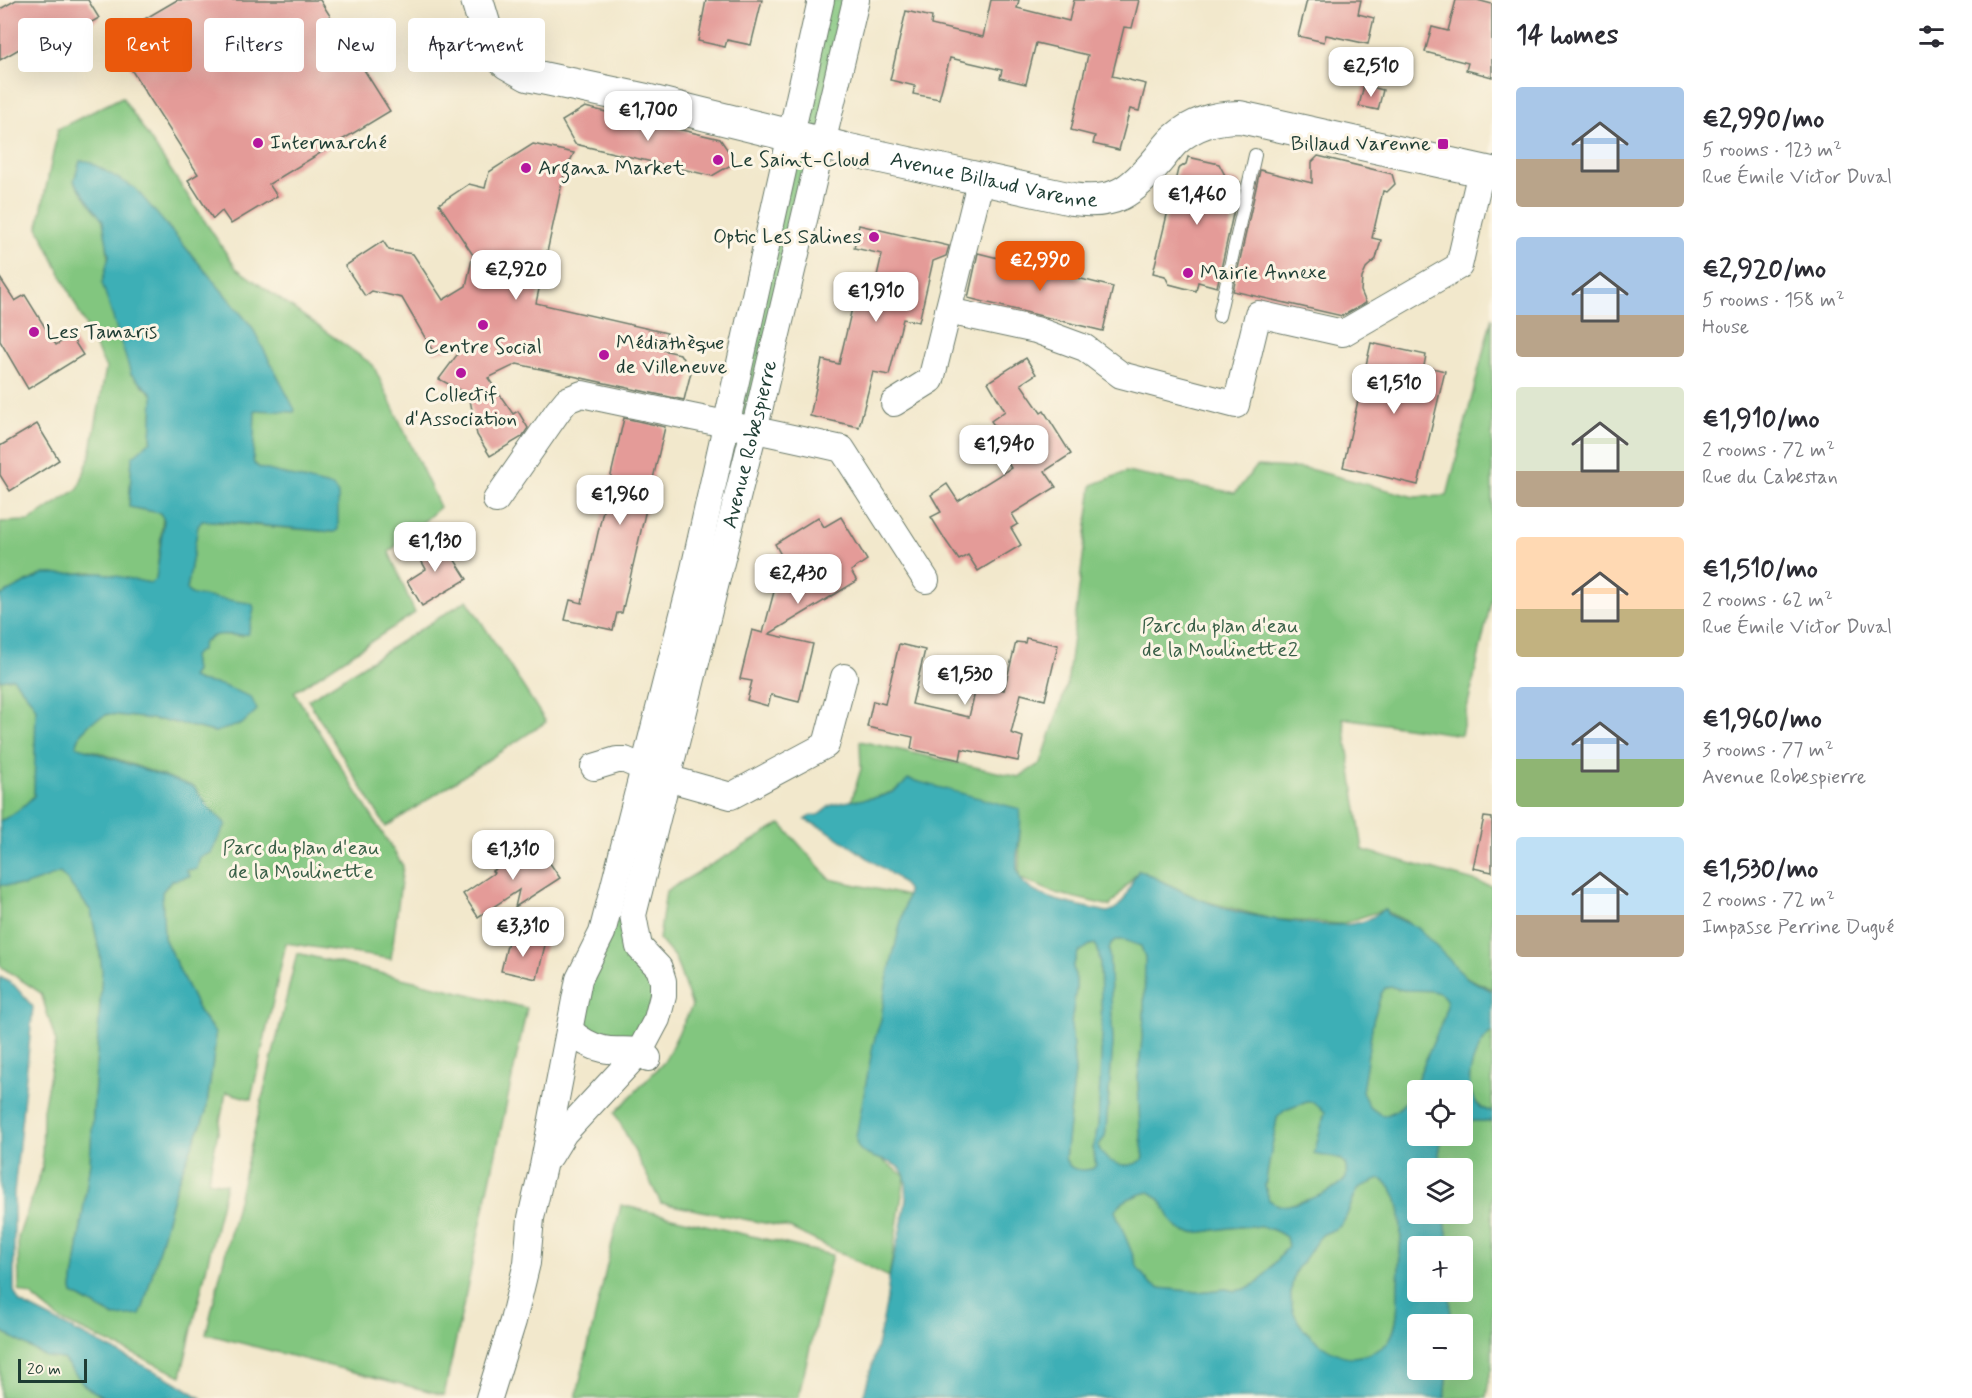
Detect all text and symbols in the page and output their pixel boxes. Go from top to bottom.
chip: Buy [18,18,93,72]
chip: Rent [105,18,192,72]
chip: Filters [204,18,304,72]
chip: New [316,18,396,72]
chip: Apartment [408,18,545,72]
text: 14 homes [1516,19,1618,53]
icon: filters [1915,20,1948,53]
pin: €2,510 [1322,47,1420,98]
text: €2,510 [1343,53,1399,80]
pin: €1,700 [599,91,697,142]
text: €1,700 [618,97,678,124]
text: €2,990/mo [1702,103,1824,137]
icon: home [1564,111,1636,183]
place label: Intermarché [270,129,387,157]
place label: Billaud Varenne [1291,130,1431,158]
marker: Intermarché [251,136,265,150]
marker: Billaud Varenne [1436,137,1450,151]
text: 5 rooms · 123 m² [1702,137,1842,164]
street label: Avenue Billaud Varenne [887,145,1098,215]
place label: Le Saint-Cloud [730,146,870,174]
marker: Le Saint-Cloud [711,153,725,167]
place label: Argana Market [538,154,685,184]
marker: Argana Market [519,161,533,175]
text: Rue Émile Victor Duval [1702,164,1892,191]
pin: €1,460 [1148,175,1246,226]
text: €1,460 [1167,181,1227,208]
place label: Optic Les Salines [713,223,862,251]
marker: Optic Les Salines [867,230,881,244]
pin: €2,990 [991,241,1089,292]
text: €2,990 [1010,247,1070,274]
pin: €2,920 [467,250,565,301]
text: €2,920/mo [1702,253,1826,287]
text: €2,920 [485,256,547,283]
place label: Mairie Annexe [1200,259,1327,287]
icon: home [1564,261,1636,333]
marker: Mairie Annexe [1181,266,1195,280]
pin: €1,910 [827,272,925,323]
text: €1,910 [847,278,905,305]
text: 5 rooms · 158 m² [1702,287,1845,314]
text: House [1702,314,1749,341]
place label: Les Tamaris [46,318,157,346]
marker: Centre Social [476,318,490,332]
marker: Les Tamaris [27,325,41,339]
place label: Médiathèque de Villeneuve [616,329,727,381]
place label: Centre Social [424,333,542,361]
marker: Médiathèque de Villeneuve [597,348,611,362]
street label: Avenue Robespierre [716,357,784,531]
pin: €1,510 [1345,364,1443,415]
marker: Collectif d'Association [454,366,468,380]
text: €1,510 [1366,370,1422,397]
place label: Collectif d'Association [405,381,517,433]
text: €1,910/mo [1702,403,1820,437]
icon: home [1564,411,1636,483]
pin: €1,940 [955,425,1053,476]
text: €1,940 [973,431,1035,458]
text: 2 rooms · 72 m² [1702,437,1835,464]
text: Rue du Cabestan [1702,464,1838,491]
pin: €1,960 [571,475,669,526]
text: €1,960 [591,481,649,508]
pin: €1,130 [386,522,484,573]
text: €1,130 [408,528,462,555]
text: €1,510/mo [1702,553,1818,587]
pin: €2,430 [749,554,847,605]
text: €2,430 [769,560,827,587]
icon: home [1564,561,1636,633]
text: 2 rooms · 62 m² [1702,587,1833,614]
park label: Parc du plan d'eau de la Moulinette2 [1141,612,1299,664]
text: Rue Émile Victor Duval [1702,614,1892,641]
pin: €1,530 [916,655,1014,706]
text: €1,530 [937,661,993,688]
text: €1,960/mo [1702,703,1822,737]
icon: home [1564,711,1636,783]
text: 3 rooms · 77 m² [1702,737,1834,764]
text: Avenue Robespierre [1702,764,1866,791]
pin: €1,310 [464,830,562,881]
park label: Parc du plan d'eau de la Moulinette [222,834,380,886]
text: €1,310 [486,836,540,863]
text: €1,530/mo [1702,853,1818,887]
icon: home [1564,861,1636,933]
text: 2 rooms · 72 m² [1702,887,1835,914]
pin: €3,310 [474,907,572,958]
text: €3,310 [496,913,550,940]
text: Impasse Perrine Dugué [1702,914,1894,941]
map controls [1407,1080,1473,1380]
button: locate [1407,1080,1473,1146]
button: layers [1407,1158,1473,1224]
button: + [1407,1236,1473,1302]
button: − [1407,1314,1473,1380]
scale bar [18,1356,87,1384]
text: 20 m [27,1359,61,1380]

